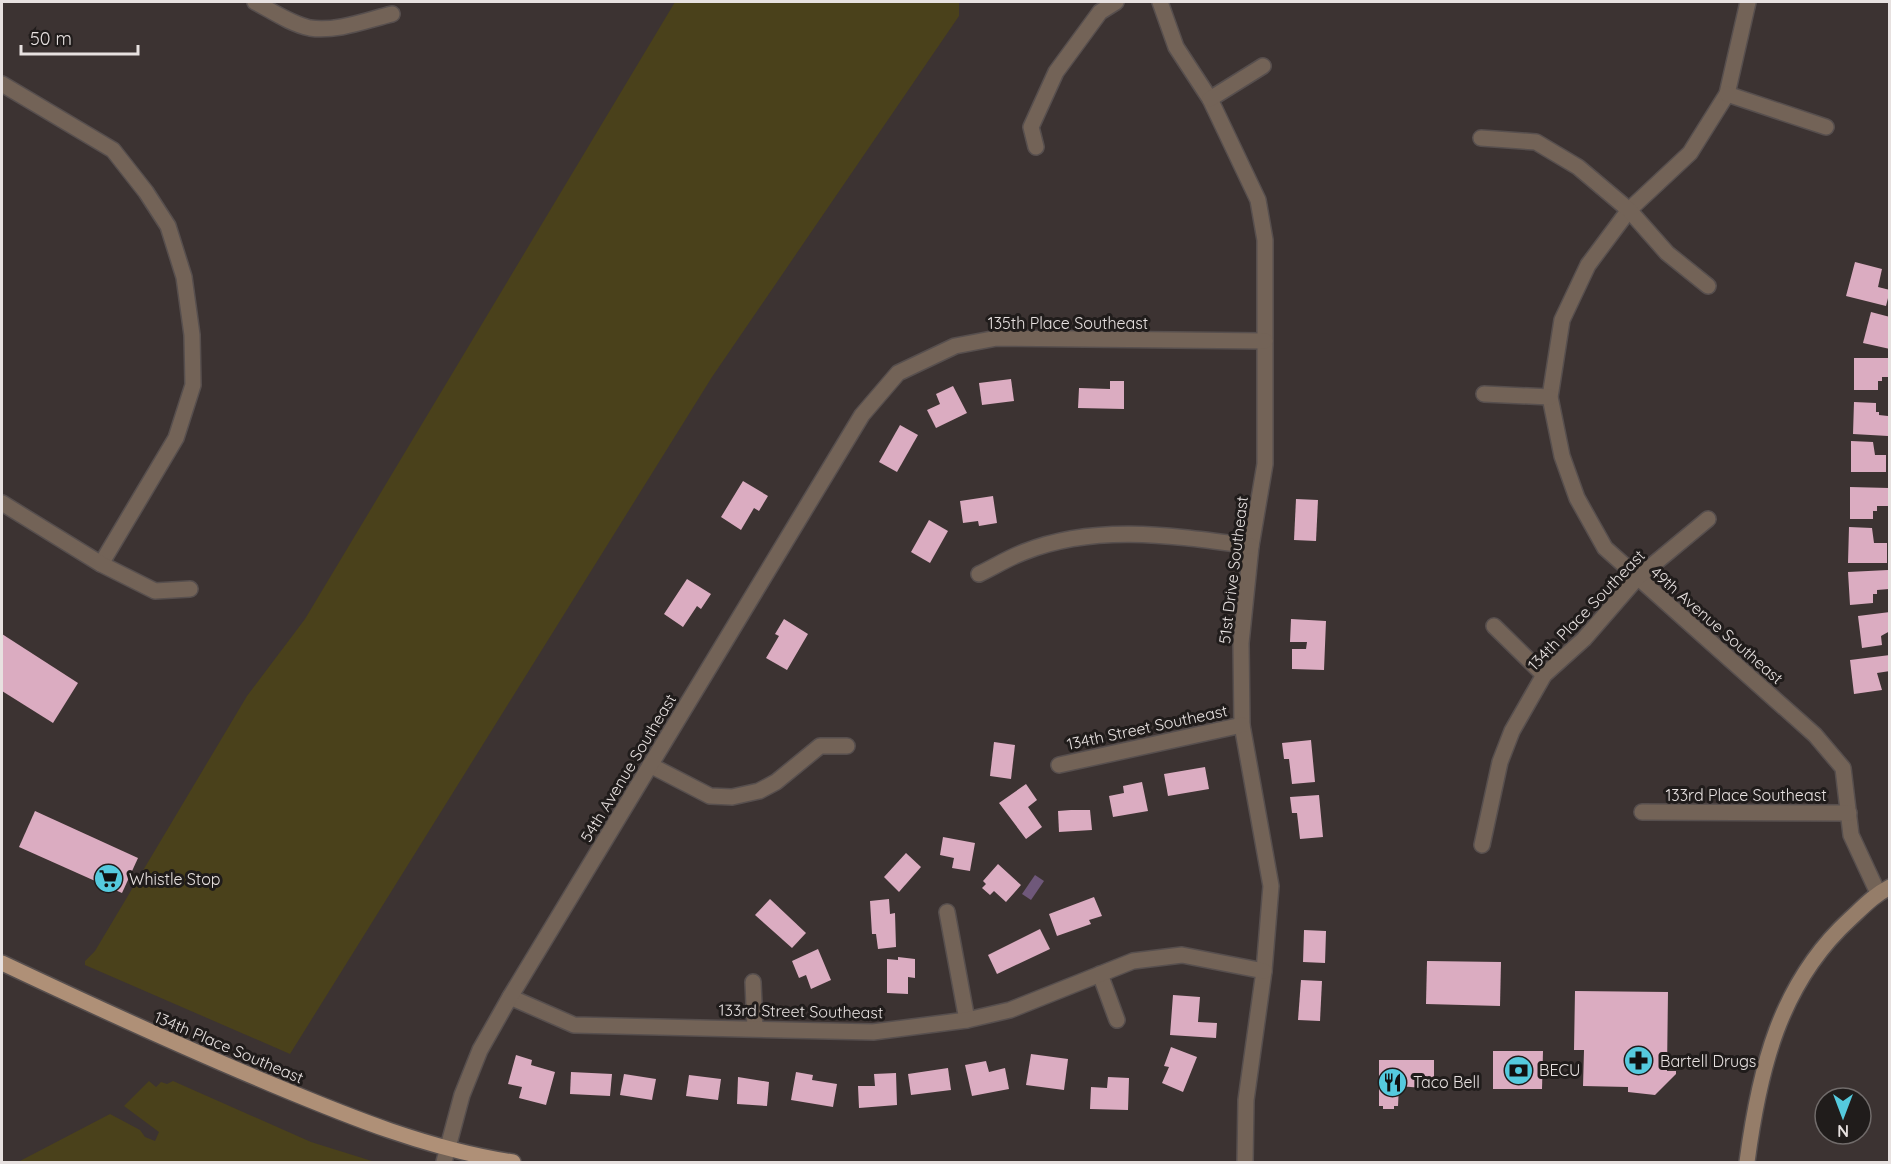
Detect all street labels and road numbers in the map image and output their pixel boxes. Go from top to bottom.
street label: 135th Place Southeast [988,313,1148,333]
street label: 51st Drive Southeast [1214,495,1252,645]
street label: 134th Place Southeast [1523,545,1649,675]
street label: 49th Avenue Southeast [1647,562,1787,688]
street label: 54th Avenue Southeast [576,690,680,846]
street label: 134th Street Southeast [1065,700,1229,754]
street label: 133rd Place Southeast [1665,785,1827,805]
street label: 133rd Street Southeast [719,1000,883,1022]
street label: 134th Place Southeast [151,1006,307,1088]

